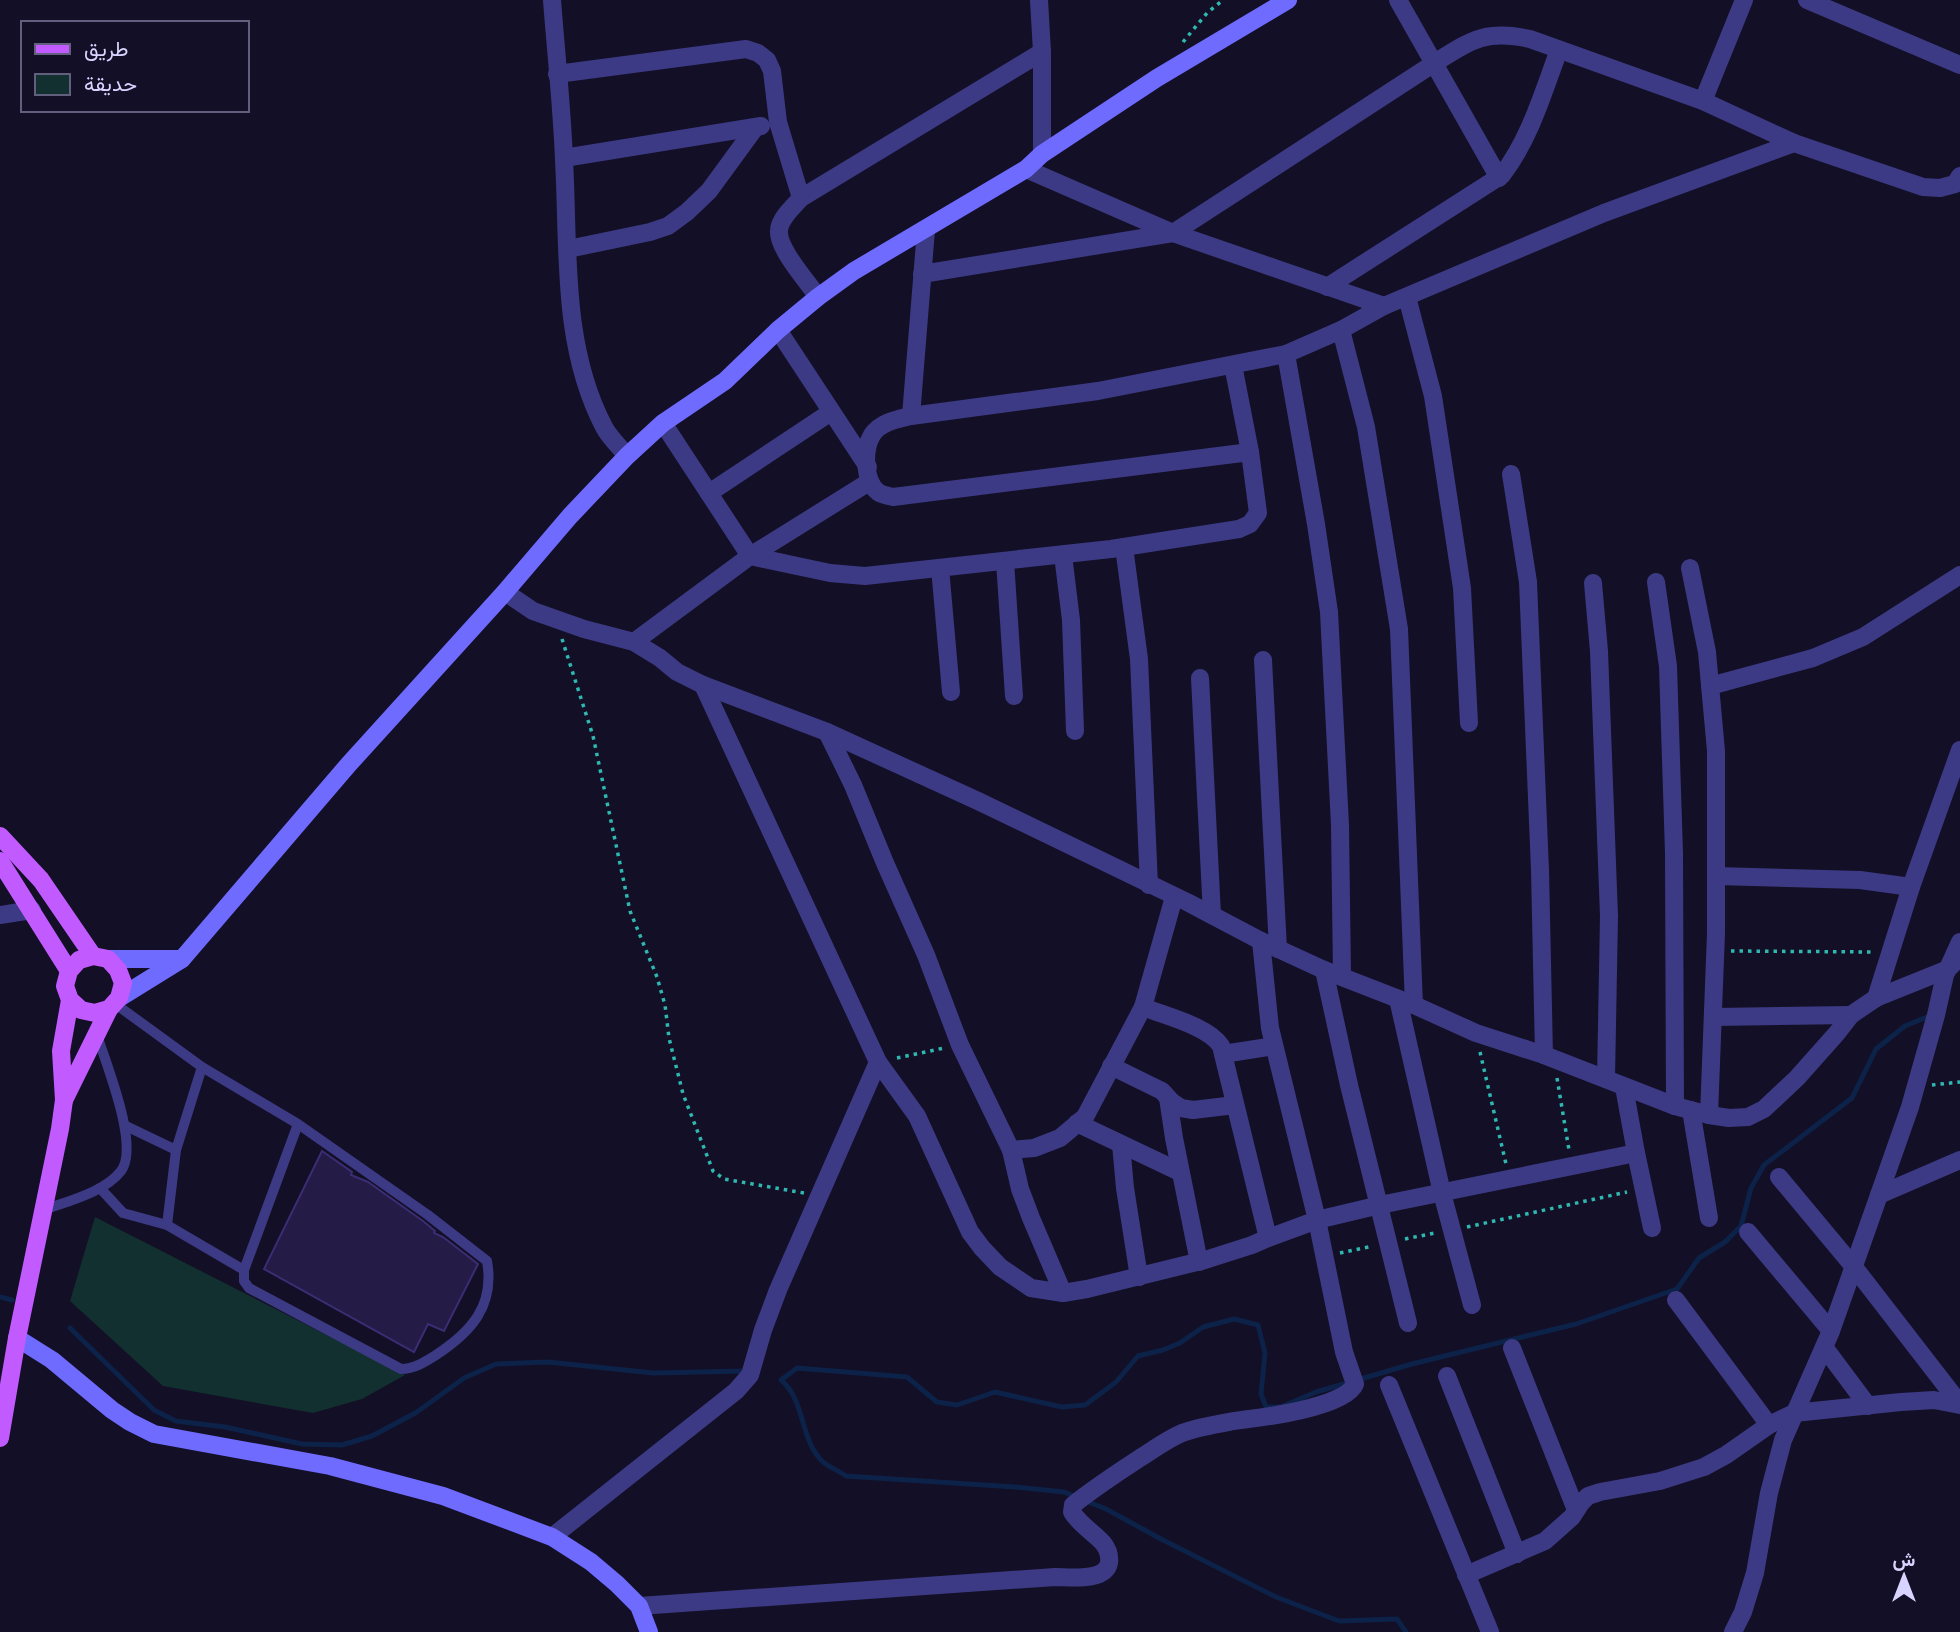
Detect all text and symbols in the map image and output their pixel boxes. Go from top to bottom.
legend [21,21,248,112]
text: طريق [84,36,129,62]
text: حديقة [84,71,137,96]
north arrow [1869,1541,1939,1611]
text: ش [1893,1548,1916,1571]

